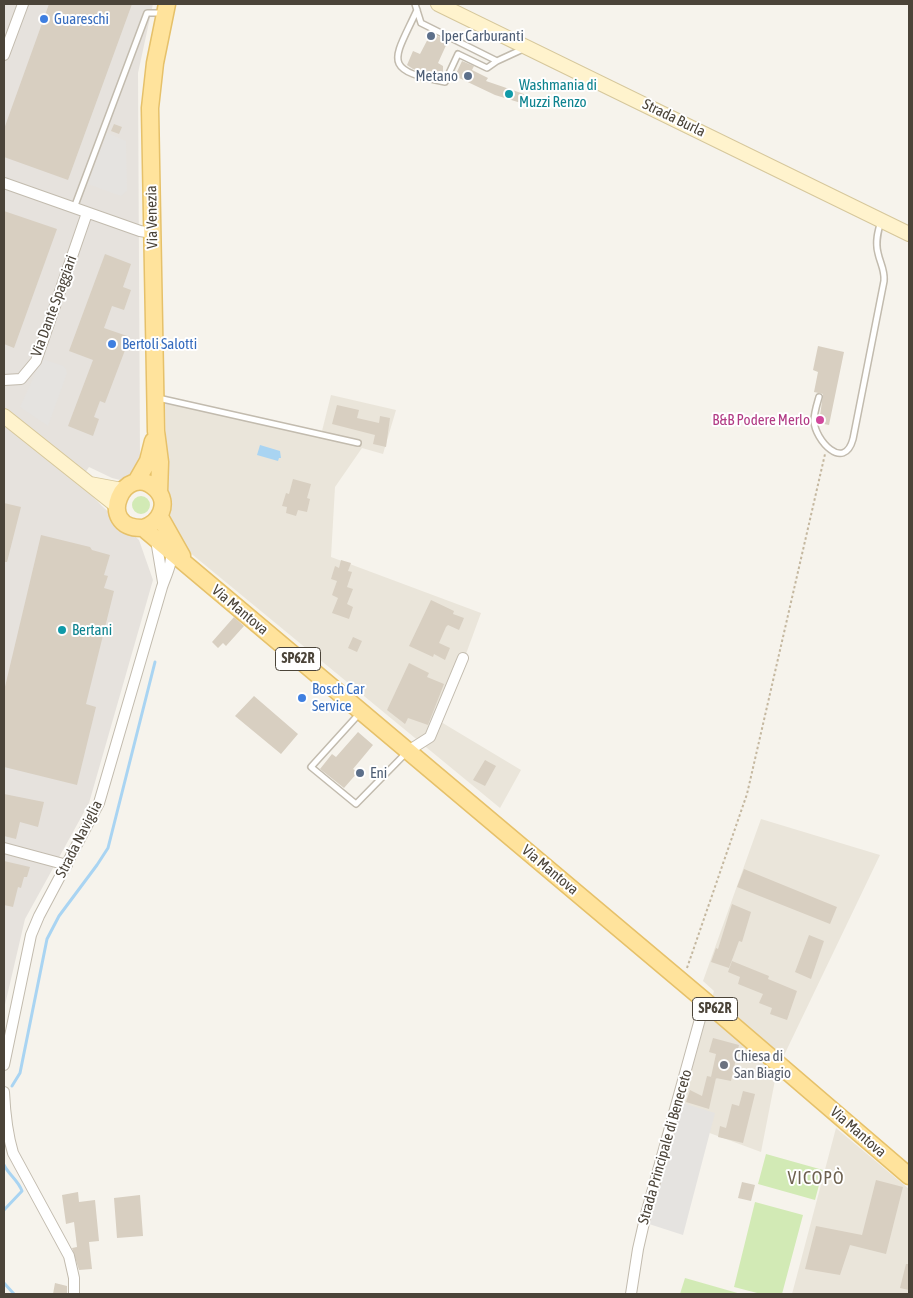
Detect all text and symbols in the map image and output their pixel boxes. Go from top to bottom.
place label: Guareschi [54,10,109,28]
marker: Guareschi [38,13,50,25]
place label: Iper Carburanti [441,27,524,45]
marker: Iper Carburanti [425,30,437,42]
place label: Metano [416,67,458,85]
marker: Metano [462,70,474,82]
place label: Washmania di Muzzi Renzo [519,76,597,111]
marker: Washmania di Muzzi Renzo [503,88,515,100]
street label: Strada Burla [640,95,708,141]
street label: Via Venezia [142,185,162,249]
street label: Via Dante Spaggiari [27,253,81,359]
place label: Bertoli Salotti [122,335,197,353]
marker: Bertoli Salotti [106,338,118,350]
place label: B&B Podere Merlo [712,411,810,429]
marker: B&B Podere Merlo [814,414,826,426]
street label: Via Mantova [208,581,272,639]
place label: Bertani [72,621,112,639]
marker: Bertani [56,624,68,636]
road number: SP62R [276,648,320,671]
place label: Bosch Car Service [312,680,364,715]
marker: Bosch Car Service [296,692,308,704]
place label: Eni [370,764,387,782]
marker: Eni [354,767,366,779]
street label: Strada Naviglia [52,797,106,881]
street label: Via Mantova [518,841,582,899]
road number: SP62R [692,998,738,1021]
place label: Chiesa di San Biagio [734,1047,791,1082]
marker: Chiesa di San Biagio [718,1059,730,1071]
street label: Strada Principale di Beneceto [634,1067,696,1227]
street label: Via Mantova [826,1103,890,1161]
district label: VICOPÒ [787,1167,845,1189]

